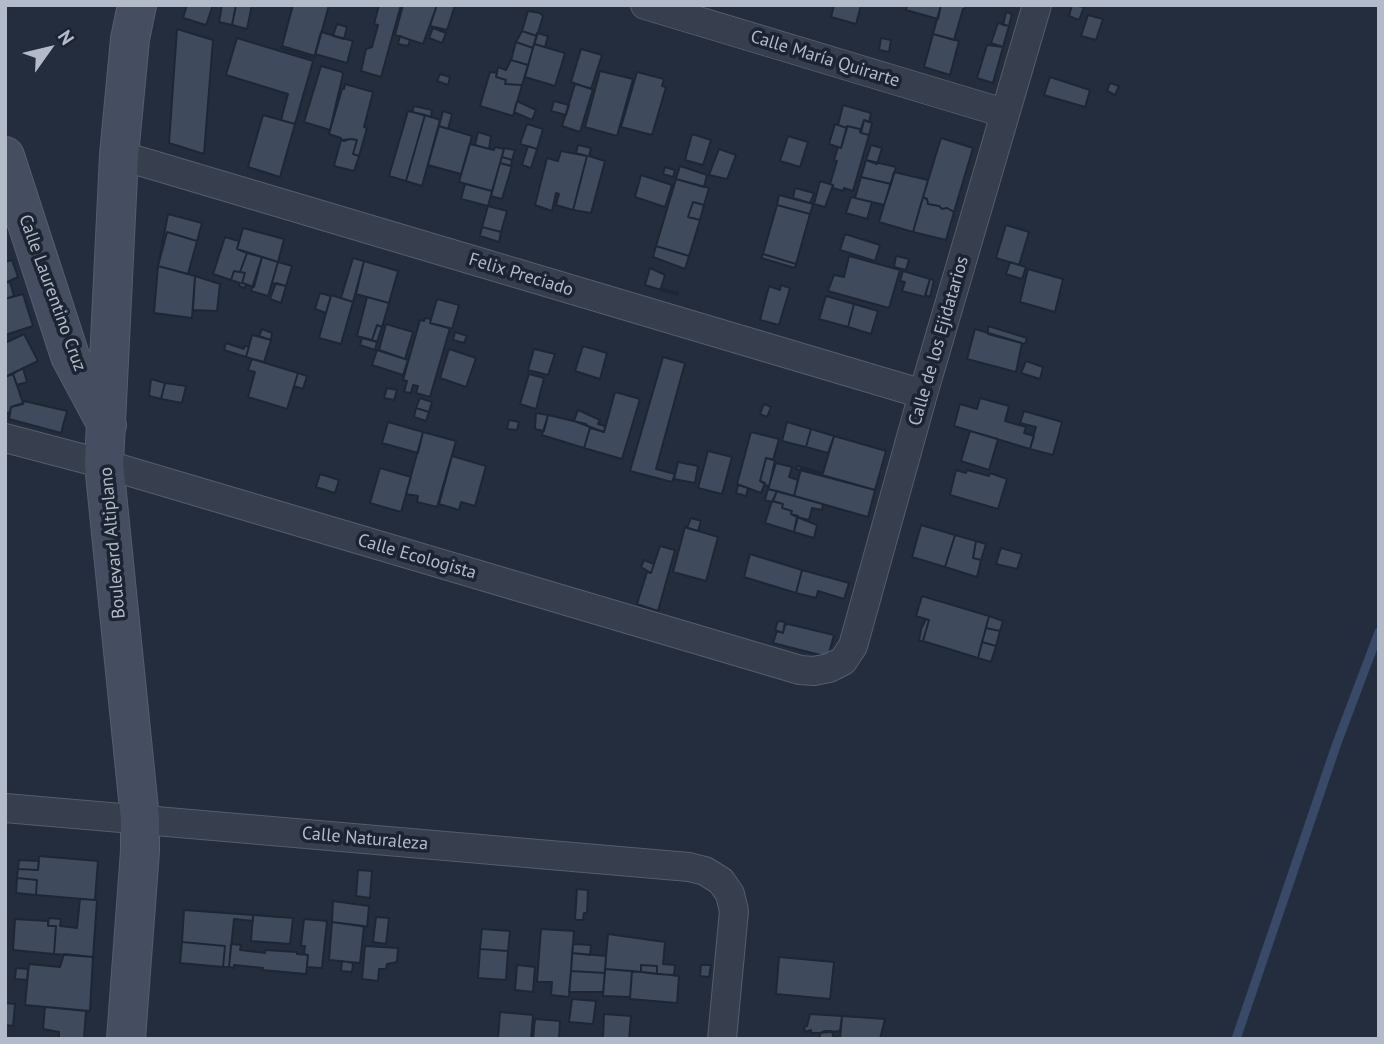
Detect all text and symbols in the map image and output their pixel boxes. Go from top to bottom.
north arrow [14,14,84,84]
text: N [53,25,80,49]
street label: Calle María Quirarte [748,26,902,92]
street label: Calle Laurentino Cruz [14,212,90,374]
street label: Felix Preciado [466,249,576,301]
street label: Calle de los Ejidatarios [904,254,974,428]
street label: Boulevard Altiplano [96,466,130,620]
street label: Calle Ecologista [355,530,479,584]
street label: Calle Naturaleza [301,823,429,855]

